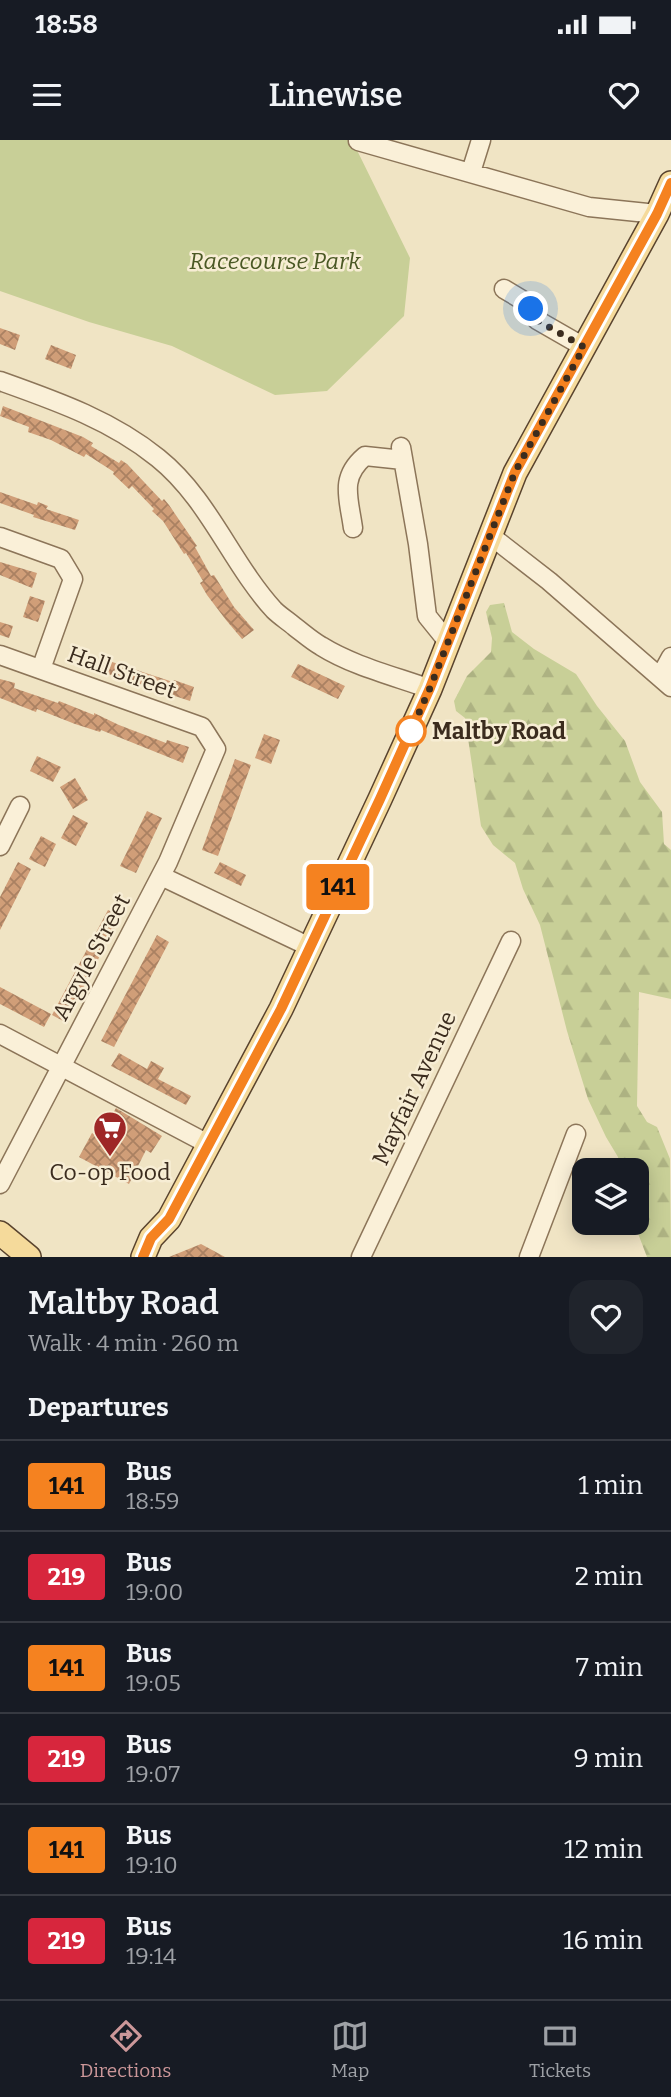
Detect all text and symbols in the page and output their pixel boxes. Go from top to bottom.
text: 18:58 [35,9,98,40]
icon: menu [28,76,66,114]
text: Linewise [268,76,403,114]
icon: heart [605,76,643,114]
park label: Racecourse Park [189,247,361,275]
your location [513,291,548,326]
street label: Hall Street [64,639,180,705]
marker: Maltby Road [396,716,426,746]
place label: Maltby Road [432,717,566,745]
line badge: 141 [298,864,378,910]
text: 141 [320,873,356,901]
street label: Argyle Street [46,889,136,1025]
street label: Mayfair Avenue [366,1006,462,1170]
supermarket icon: Co-op Food [91,1109,129,1158]
place label: Co-op Food [49,1158,171,1186]
map controls [572,1158,649,1235]
button: layers [572,1158,649,1235]
button: heart [569,1280,643,1354]
text: Maltby Road [28,1283,219,1323]
text: Walk · 4 min · 260 m [28,1329,239,1357]
text: Departures [28,1392,169,1423]
text: Bus [126,1456,172,1487]
text: 1 min [578,1470,643,1501]
text: 141 [49,1472,84,1500]
text: 18:59 [126,1487,180,1515]
text: Bus [126,1547,172,1578]
text: 2 min [575,1561,643,1592]
text: 219 [47,1563,86,1591]
text: 19:00 [126,1578,183,1606]
text: Bus [126,1638,172,1669]
text: 7 min [576,1652,643,1683]
text: 141 [49,1654,84,1682]
text: 19:05 [126,1669,181,1697]
text: Bus [126,1729,172,1760]
text: 9 min [574,1743,643,1774]
text: 219 [47,1745,86,1773]
text: 19:07 [126,1760,180,1788]
text: Bus [126,1820,172,1851]
text: 12 min [564,1834,643,1865]
text: 141 [49,1836,84,1864]
text: 19:10 [126,1851,178,1879]
text: Bus [126,1911,172,1942]
text: 16 min [563,1925,643,1956]
text: 219 [47,1927,86,1955]
text: 19:14 [126,1942,176,1970]
tab: Directions [80,2017,171,2082]
tab: Map [331,2017,369,2082]
tab: Tickets [529,2017,591,2082]

